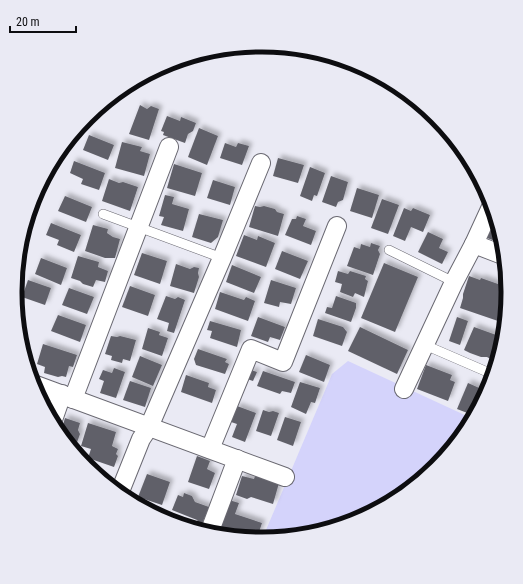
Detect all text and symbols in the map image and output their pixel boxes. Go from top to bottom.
scale bar [10,8,76,34]
text: 20 m [16,15,40,29]

